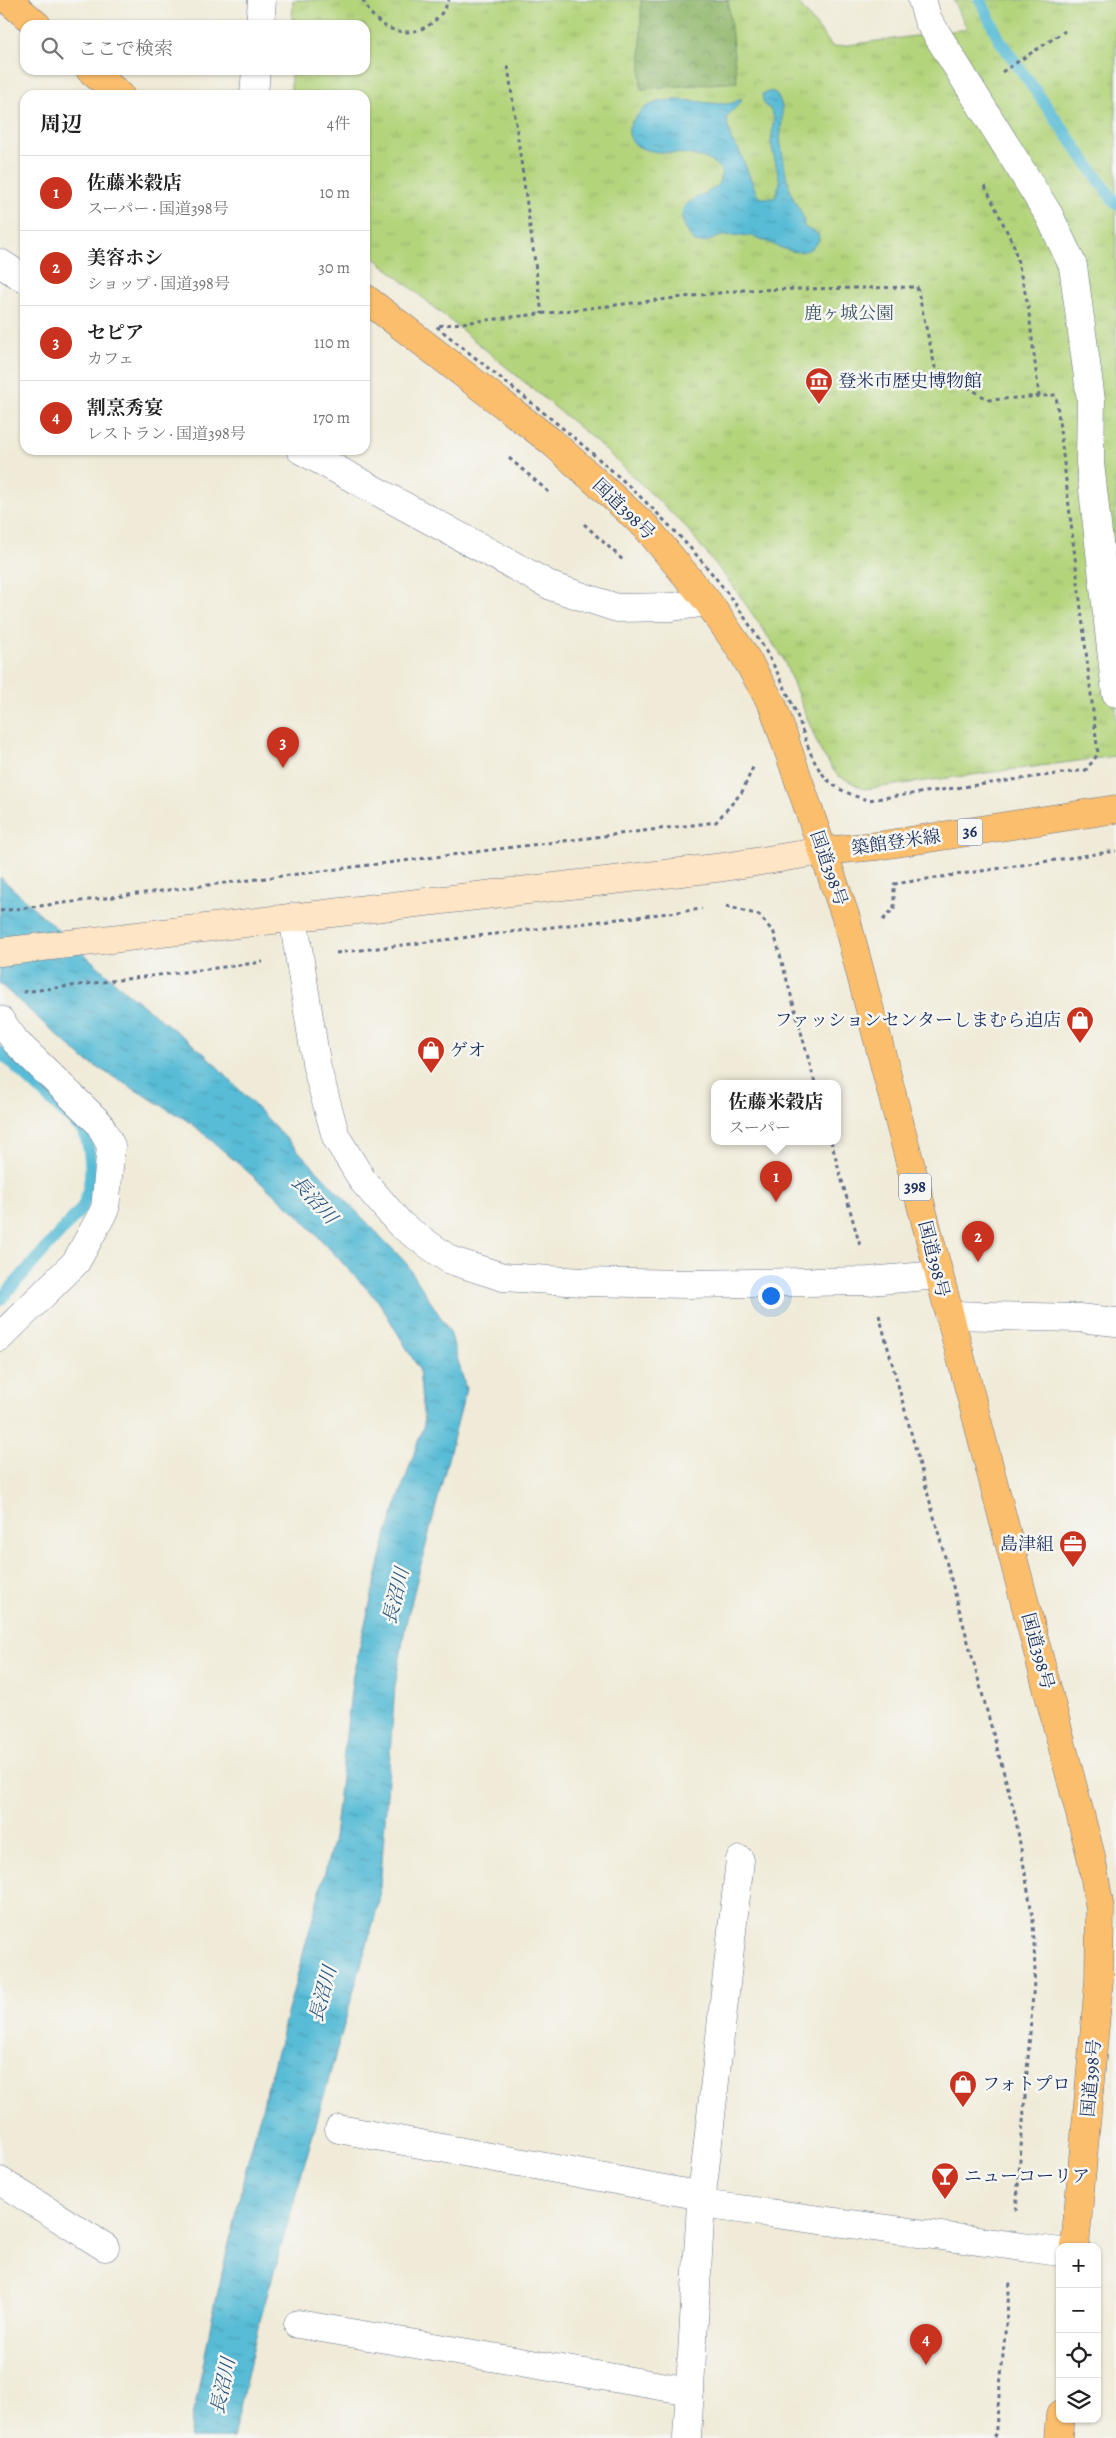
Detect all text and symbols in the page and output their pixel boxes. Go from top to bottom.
search box [20,20,370,75]
icon: search [38,34,66,62]
text: ここで検索 [78,36,173,62]
text: 周辺 [40,110,82,138]
text: 4件 [327,113,350,135]
text: 佐藤米穀店 [87,170,182,196]
text: 1 [53,182,59,204]
text: 10 m [320,182,350,204]
text: スーパー · 国道398号 [87,198,229,220]
text: 美容ホシ [87,245,163,271]
text: 2 [52,257,60,279]
text: 30 m [318,257,350,279]
text: ショップ · 国道398号 [87,273,230,295]
park label: 鹿ヶ城公園 [804,301,894,325]
text: セピア [87,320,144,346]
text: 3 [53,332,59,354]
text: 110 m [314,332,350,354]
text: カフェ [87,348,134,370]
museum icon: 登米市歴史博物館 [804,366,834,405]
place label: 登米市歴史博物館 [838,369,982,393]
text: 割烹秀宴 [87,395,163,421]
text: 4 [52,407,60,429]
text: 170 m [313,407,350,429]
text: レストラン · 国道398号 [87,423,246,445]
street label: 国道398号 [587,473,661,545]
pin: 3 [267,727,299,768]
road number: 36 [958,819,982,846]
street label: 築館登米線 [850,824,942,860]
street label: 国道398号 [805,827,853,909]
shop icon: ファッションセンターしまむら迫店 [1065,1005,1095,1044]
place label: ファッションセンターしまむら迫店 [774,1008,1061,1032]
shop icon: ゲオ [416,1035,446,1074]
place label: ゲオ [450,1038,486,1062]
popup [711,1080,841,1145]
text: 佐藤米穀店 [728,1089,824,1115]
text: スーパー [728,1117,791,1139]
pin: 1 [760,1161,792,1202]
water label: 長沼川 [285,1170,344,1231]
road number: 398 [899,1174,931,1200]
street label: 国道398号 [913,1218,955,1300]
pin: 2 [962,1221,994,1262]
your location [758,1283,784,1309]
office icon: 島津組 [1058,1529,1088,1568]
place label: 島津組 [1000,1532,1054,1556]
water label: 長沼川 [376,1563,416,1627]
street label: 国道398号 [1016,1610,1060,1692]
water label: 長沼川 [303,1961,343,2025]
street label: 国道398号 [1076,2038,1106,2118]
shop icon: フォトプロ [948,2069,978,2108]
place label: フォトプロ [982,2072,1071,2096]
bar icon: ニューコーリア [930,2161,960,2200]
place label: ニューコーリア [964,2164,1090,2188]
map controls [1056,2243,1101,2423]
button: + [1056,2243,1101,2288]
button: − [1056,2288,1101,2333]
pin: 4 [910,2324,942,2365]
button: locate [1056,2333,1101,2378]
water label: 長沼川 [204,2353,242,2417]
button: layers [1056,2378,1101,2423]

